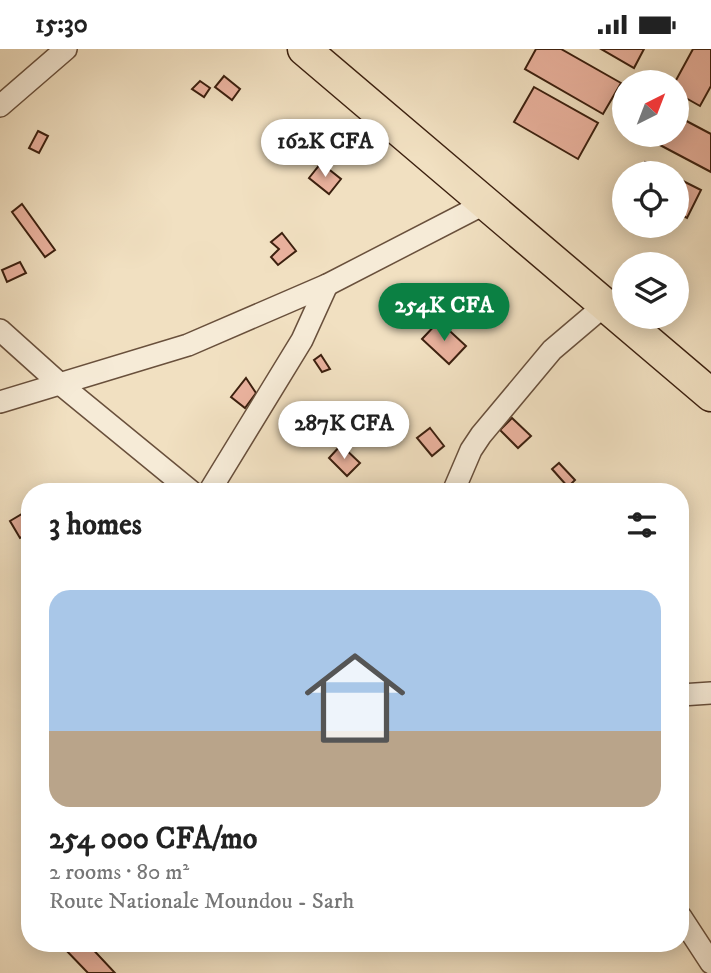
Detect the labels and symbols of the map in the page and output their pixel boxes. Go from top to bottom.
north arrow [612,70,690,147]
pin: 162K CFA [253,120,397,179]
pin: 254K CFA [372,283,516,343]
pin: 287K CFA [272,401,416,461]

